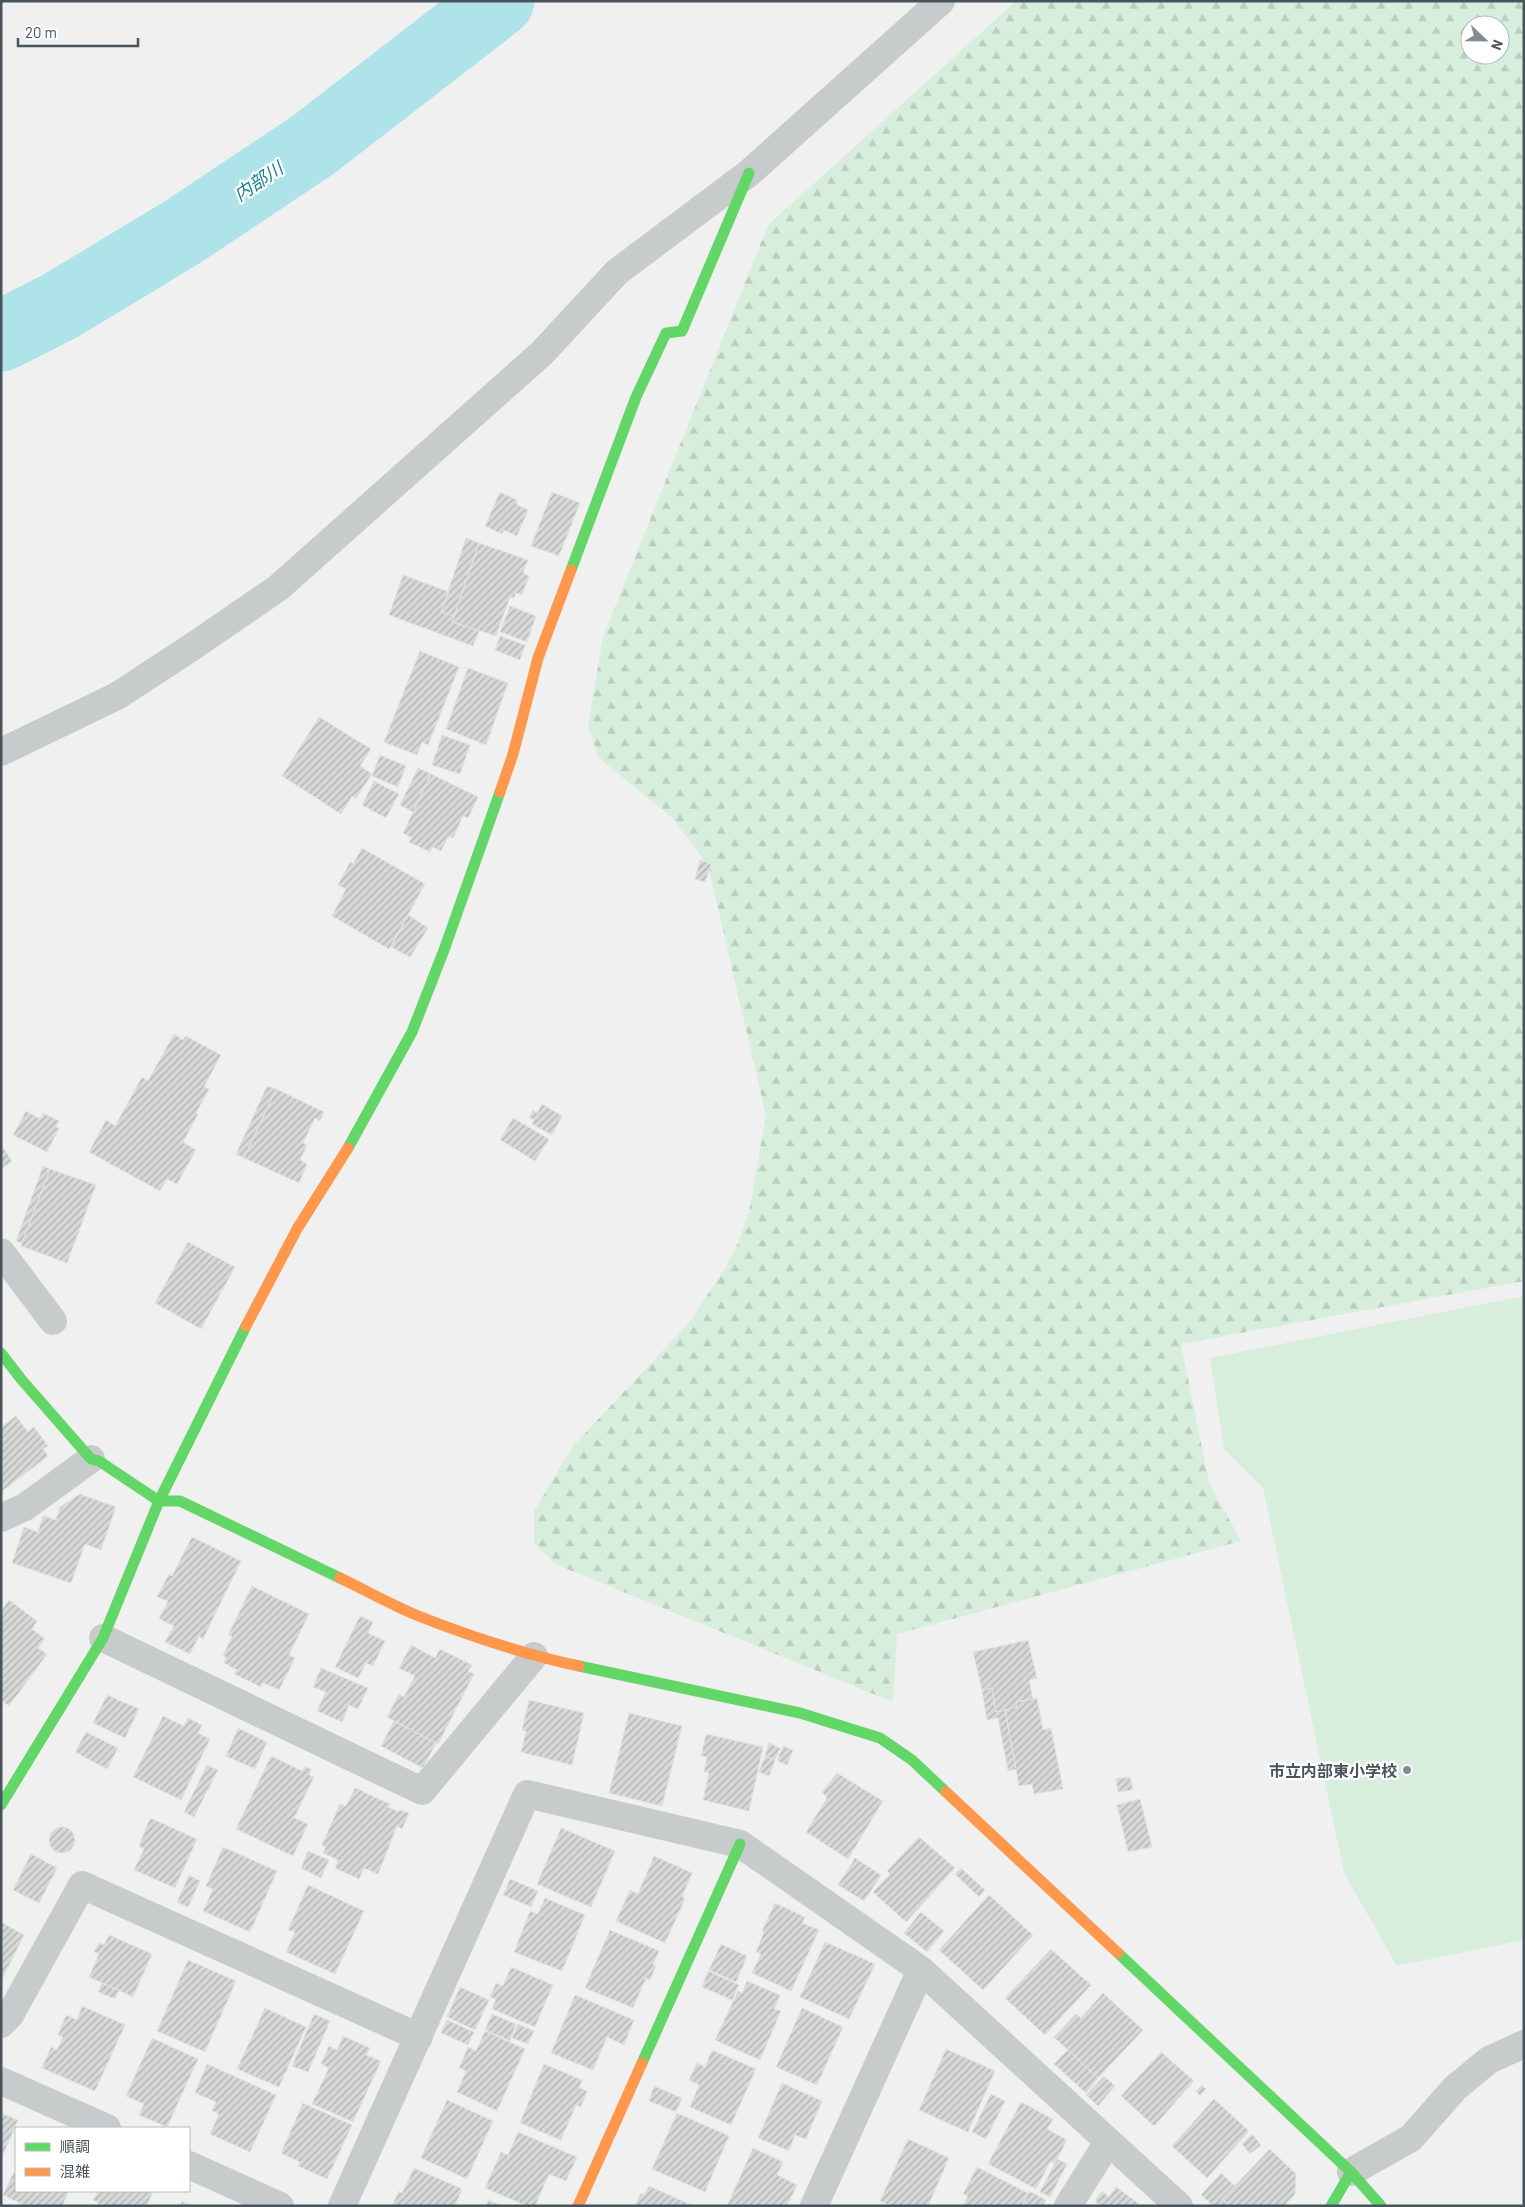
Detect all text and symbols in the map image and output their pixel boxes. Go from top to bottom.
scale bar [18,15,138,47]
north arrow [1460,15,1510,65]
text: 20 m [25,23,57,41]
text: N [1488,38,1507,53]
water label: 内部川 [229,156,288,205]
place label: 市立内部東小学校 [1269,1761,1397,1780]
marker: 市立内部東小学校 [1401,1764,1413,1776]
legend [15,2127,190,2192]
text: 順調 [60,2137,90,2155]
text: 混雑 [60,2162,90,2180]

